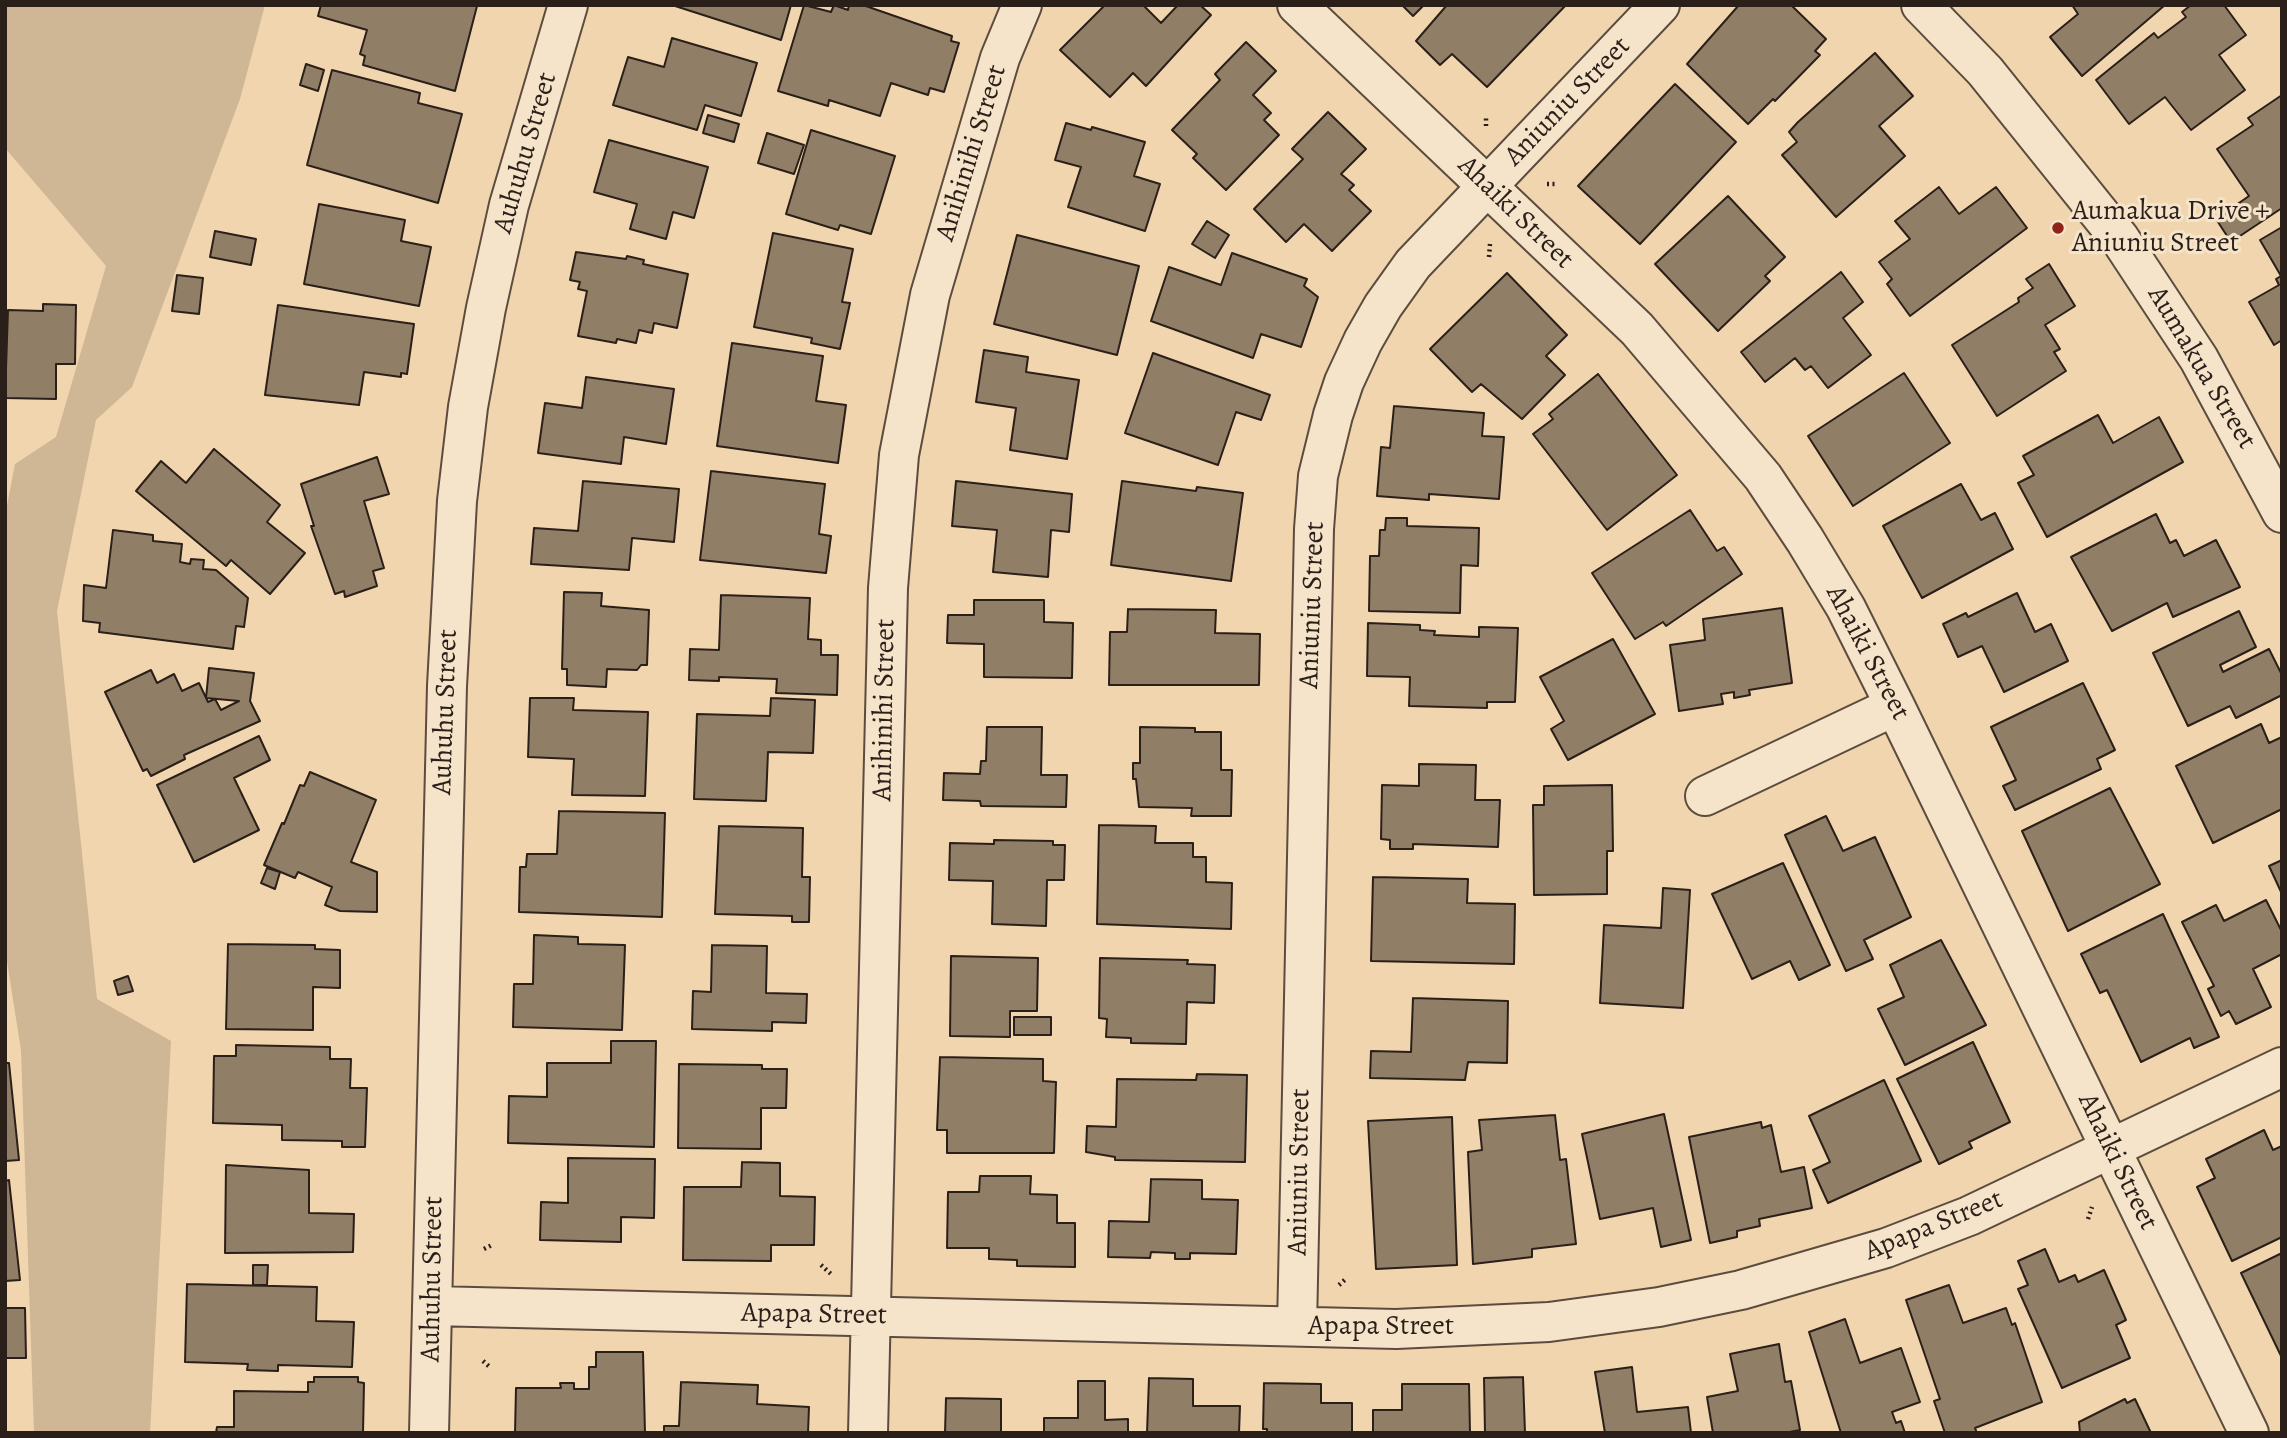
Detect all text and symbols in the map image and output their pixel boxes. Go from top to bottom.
street label: Aniuniu Street [1498,30,1638,174]
street label: Anihinihi Street [929,61,1015,245]
street label: Auhuhu Street [487,69,565,237]
street label: Ahaiki Street [1450,150,1580,276]
place label: Aumakua Drive + Aniuniu Street [2072,195,2270,261]
marker: Aumakua Drive + Aniuniu Street [2050,220,2066,236]
street label: Aumakua Street [2139,281,2263,455]
street label: Aniuniu Street [1293,521,1333,689]
street label: Ahaiki Street [1817,580,1917,726]
street label: Anihinihi Street [867,619,903,801]
street label: Auhuhu Street [426,629,466,795]
street label: Aniuniu Street [1282,1088,1318,1256]
street label: Ahaiki Street [2069,1088,2165,1236]
street label: Apapa Street [1860,1183,2008,1269]
street label: Auhuhu Street [415,1196,451,1362]
street label: Apapa Street [741,1297,887,1333]
street label: Apapa Street [1308,1310,1454,1344]

